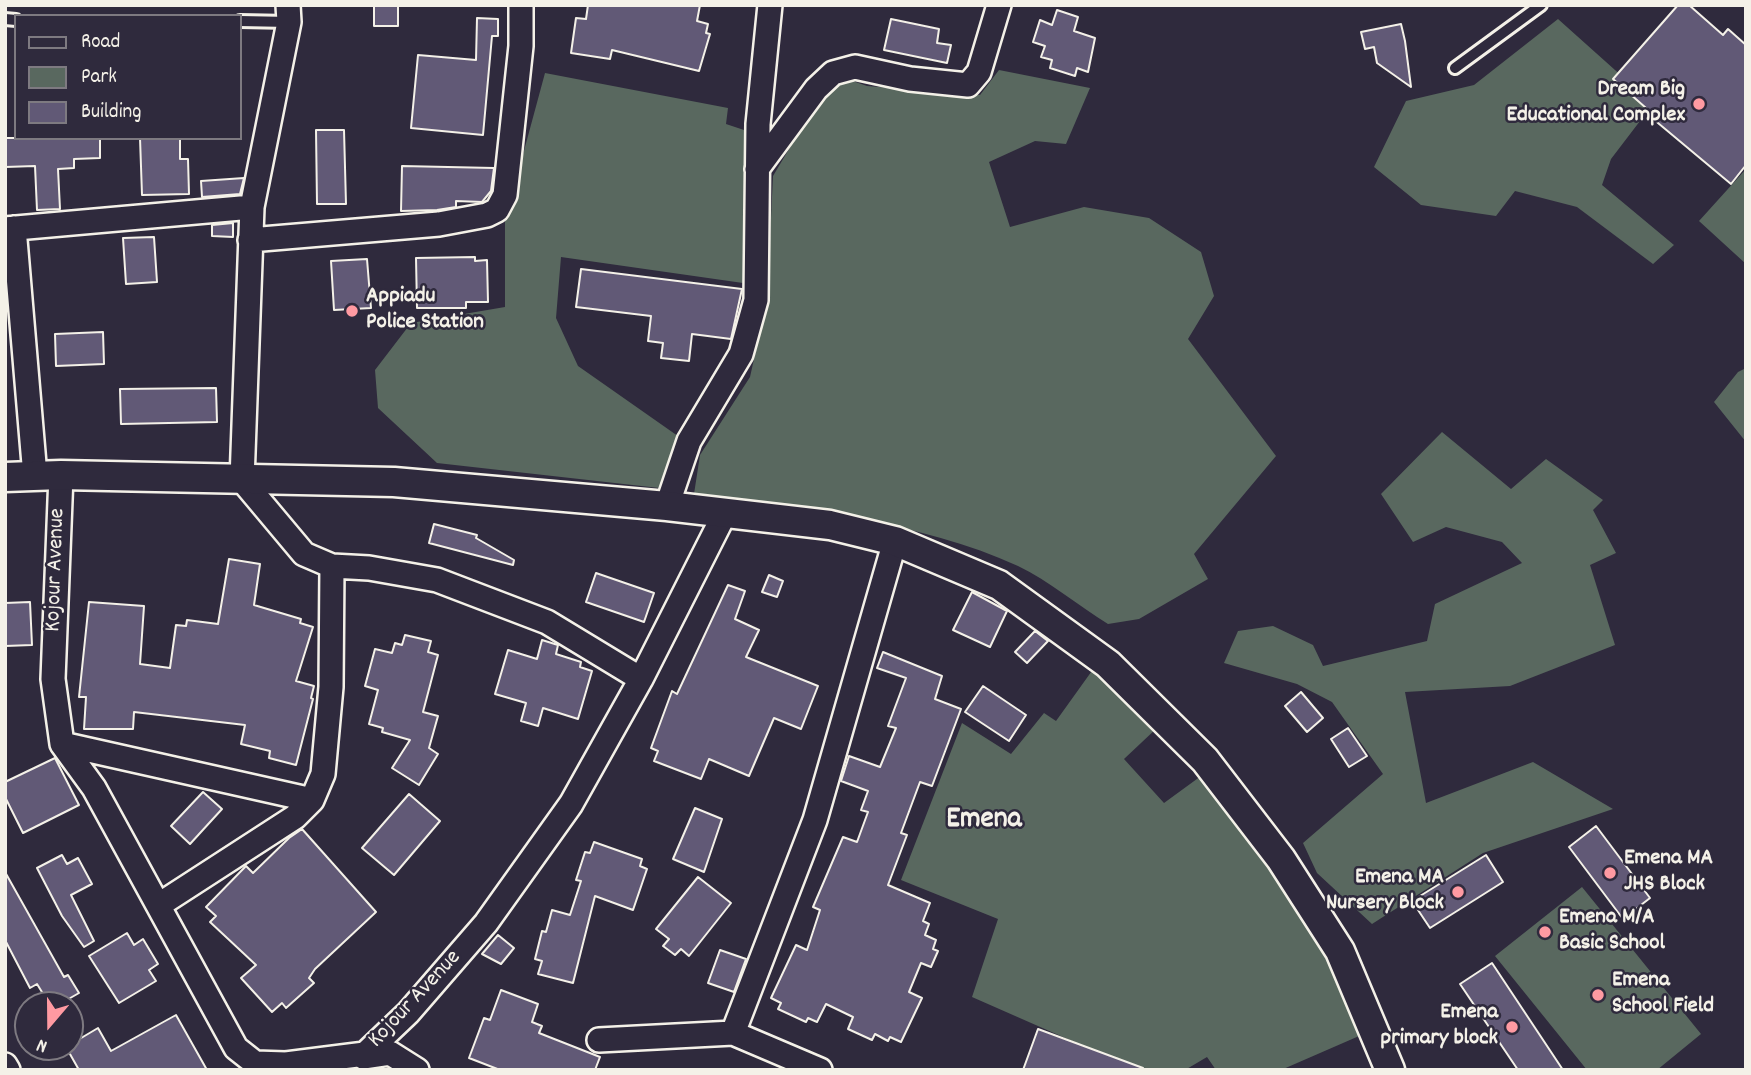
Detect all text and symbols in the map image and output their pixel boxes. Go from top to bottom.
legend [14,14,242,140]
text: Road [81,28,120,58]
text: Park [81,63,117,93]
place label: Dream Big Educational Complex [1507,77,1685,131]
marker: Dream Big Educational Complex [1691,96,1707,112]
text: Building [81,98,141,128]
place label: Appiadu Police Station [366,284,484,338]
marker: Appiadu Police Station [344,303,360,319]
street label: Kojour Avenue [41,508,73,632]
district label: Emena [946,804,1022,840]
place label: Emena MA JHS Block [1624,846,1713,900]
place label: Emena MA Nursery Block [1326,865,1444,919]
marker: Emena MA JHS Block [1602,865,1618,881]
marker: Emena MA Nursery Block [1450,884,1466,900]
place label: Emena M/A Basic School [1559,905,1665,959]
marker: Emena M/A Basic School [1537,924,1553,940]
street label: Kojour Avenue [364,945,468,1055]
place label: Emena School Field [1612,968,1714,1022]
marker: Emena School Field [1590,987,1606,1003]
north arrow [14,991,84,1061]
place label: Emena primary block [1381,1000,1498,1054]
marker: Emena primary block [1504,1019,1520,1035]
text: N [33,1030,51,1059]

